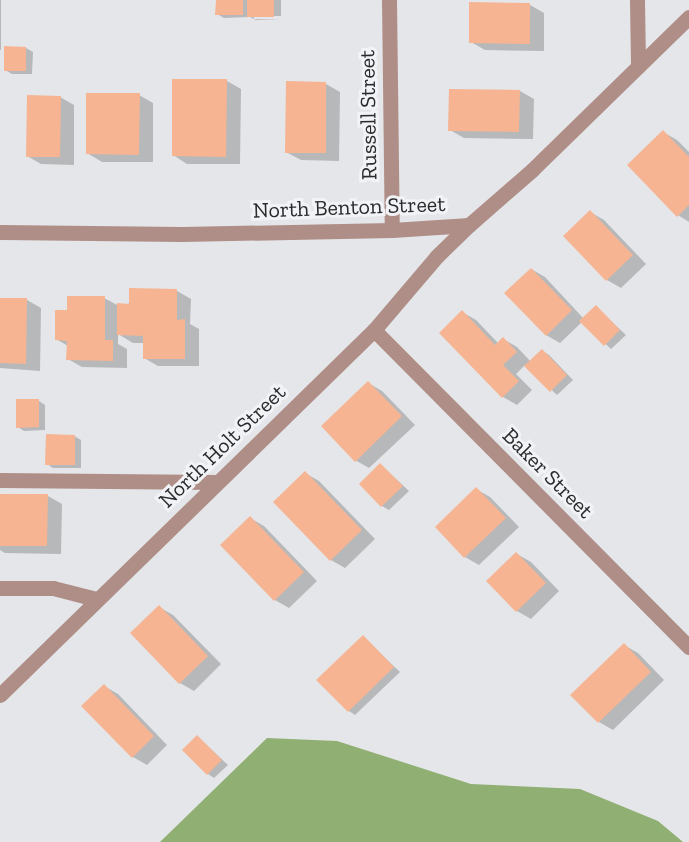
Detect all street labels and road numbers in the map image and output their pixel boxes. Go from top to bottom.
street label: Russell Street [354,50,382,180]
street label: North Benton Street [252,190,446,224]
street label: North Holt Street [153,379,291,513]
street label: Baker Street [497,422,599,524]

